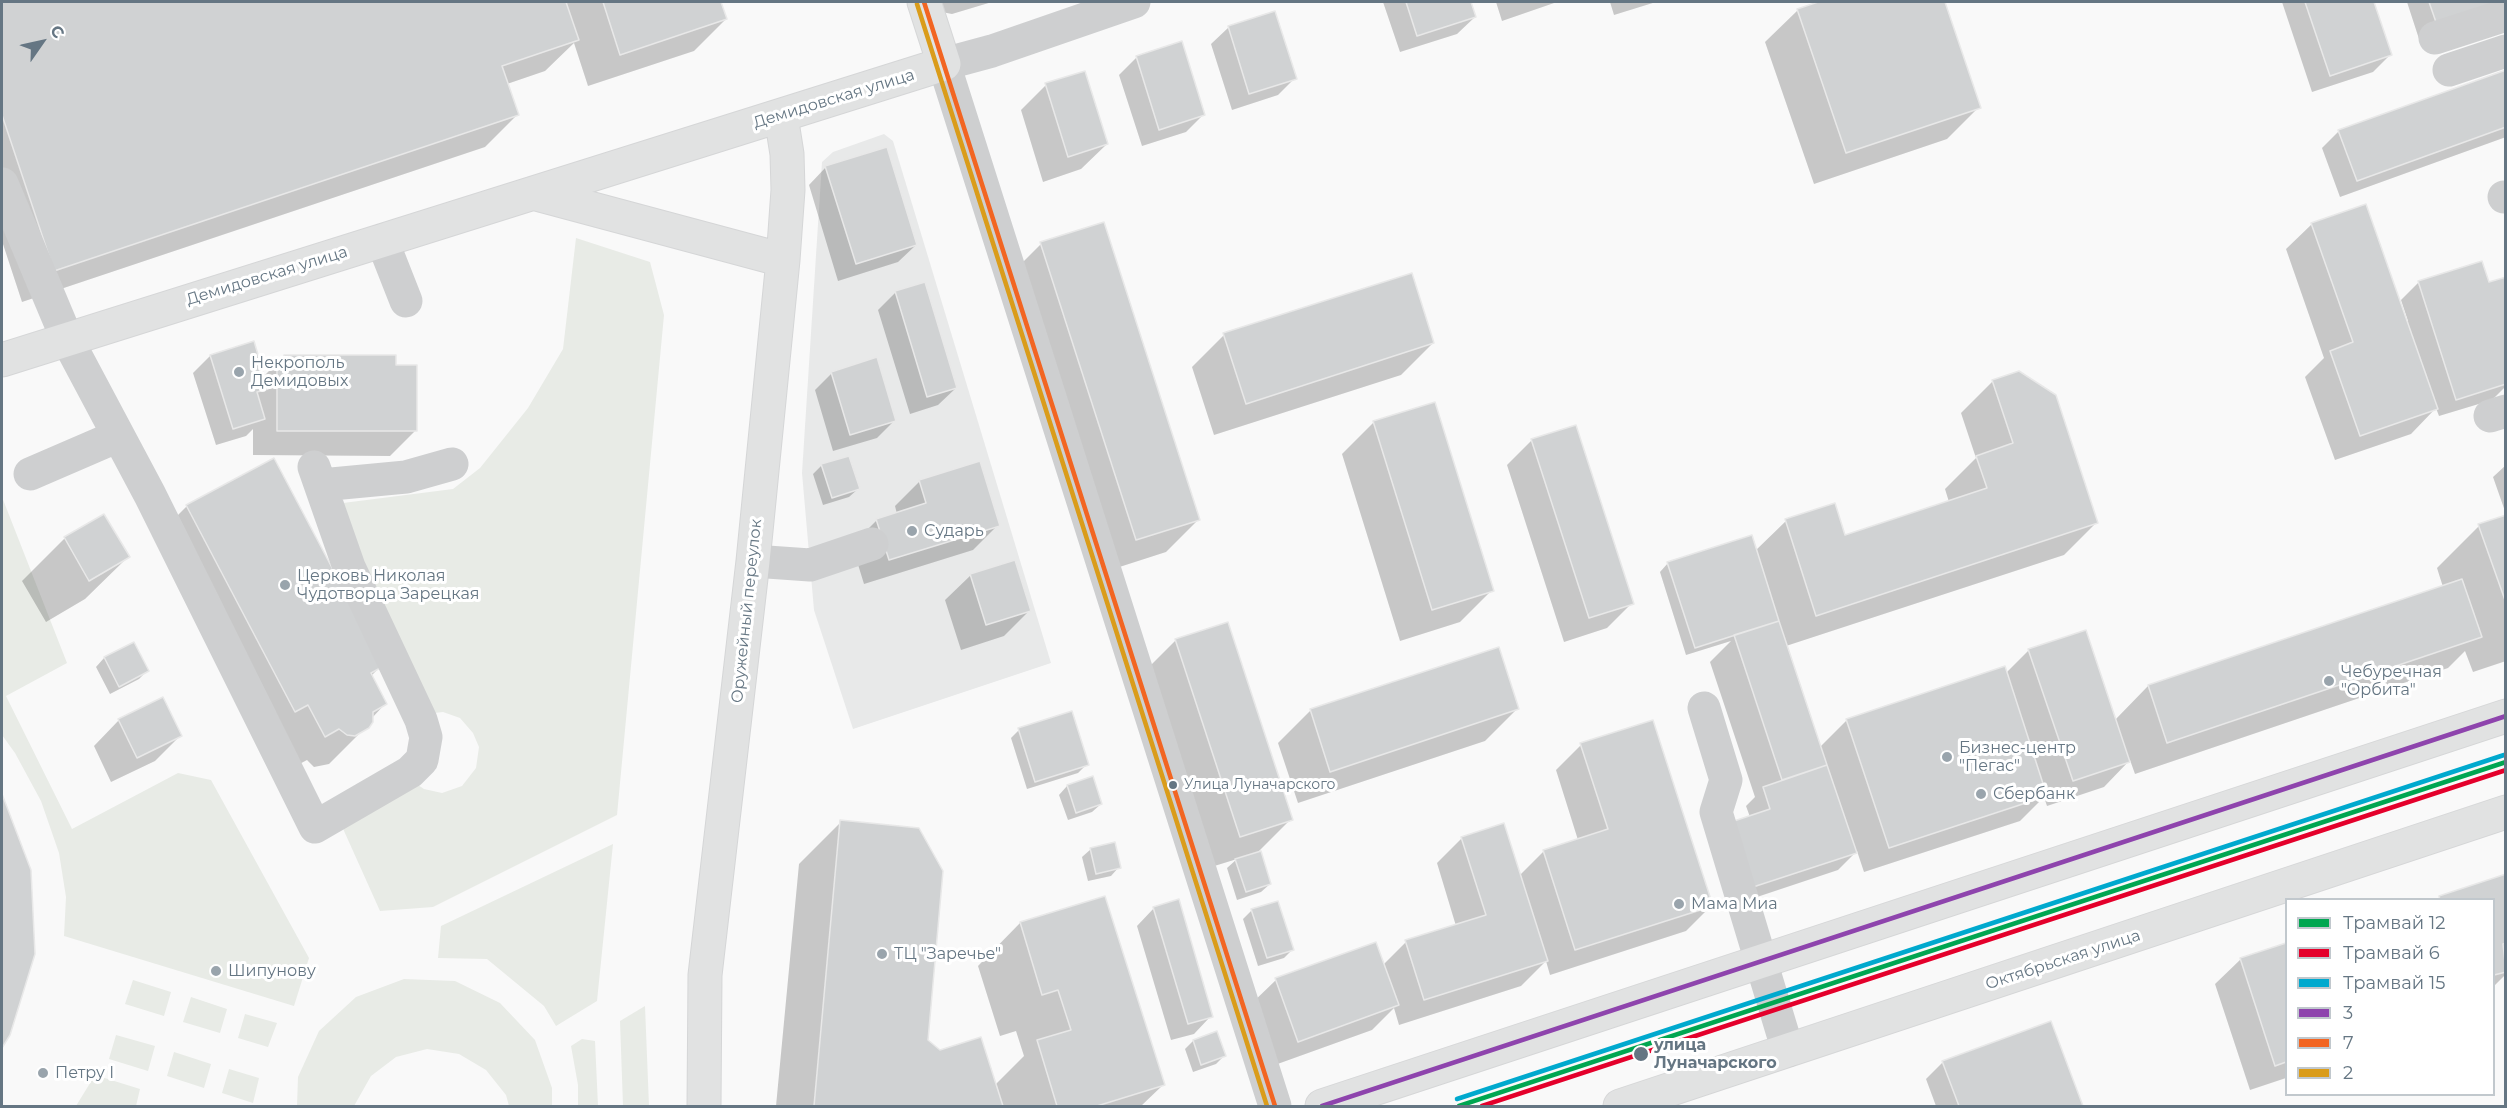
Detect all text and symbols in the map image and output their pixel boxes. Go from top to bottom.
north arrow [12,12,72,72]
text: С [46,22,68,42]
street label: Демидовская улица [751,65,917,133]
street label: Демидовская улица [184,242,350,310]
place label: Некрополь Демидовых [251,353,348,391]
marker: Некрополь Демидовых [232,365,246,379]
street label: Оружейный переулок [728,518,766,704]
place label: Сударь [924,521,984,541]
marker: Сударь [905,524,919,538]
place label: Церковь Николая Чудотворца Зарецкая [297,566,479,604]
marker: Церковь Николая Чудотворца Зарецкая [278,578,292,592]
place label: Чебуречная "Орбита" [2341,662,2442,700]
marker: Чебуречная "Орбита" [2322,674,2336,688]
place label: Бизнес-центр "Пегас" [1959,738,2076,776]
marker: Бизнес-центр "Пегас" [1940,750,1954,764]
place label: Улица Луначарского [1184,777,1335,793]
marker: Улица Луначарского [1167,779,1179,791]
place label: Сбербанк [1993,784,2075,804]
marker: Сбербанк [1974,787,1988,801]
place label: Мама Миа [1691,894,1778,914]
marker: Мама Миа [1672,897,1686,911]
legend [2285,898,2495,1096]
text: Трамвай 12 [2343,912,2446,934]
street label: Октябрьская улица [1983,926,2143,994]
text: Трамвай 6 [2343,942,2440,964]
place label: ТЦ "Заречье" [894,944,1001,964]
marker: ТЦ "Заречье" [875,947,889,961]
place label: Шипунову [228,961,316,981]
marker: Шипунову [209,964,223,978]
text: Трамвай 15 [2343,972,2446,994]
text: 3 [2343,1002,2353,1024]
text: 7 [2343,1032,2354,1054]
place label: улица Луначарского [1654,1035,1777,1073]
marker: улица Луначарского [1632,1045,1650,1063]
text: 2 [2343,1062,2353,1084]
place label: Петру I [55,1063,114,1083]
marker: Петру I [36,1066,50,1080]

